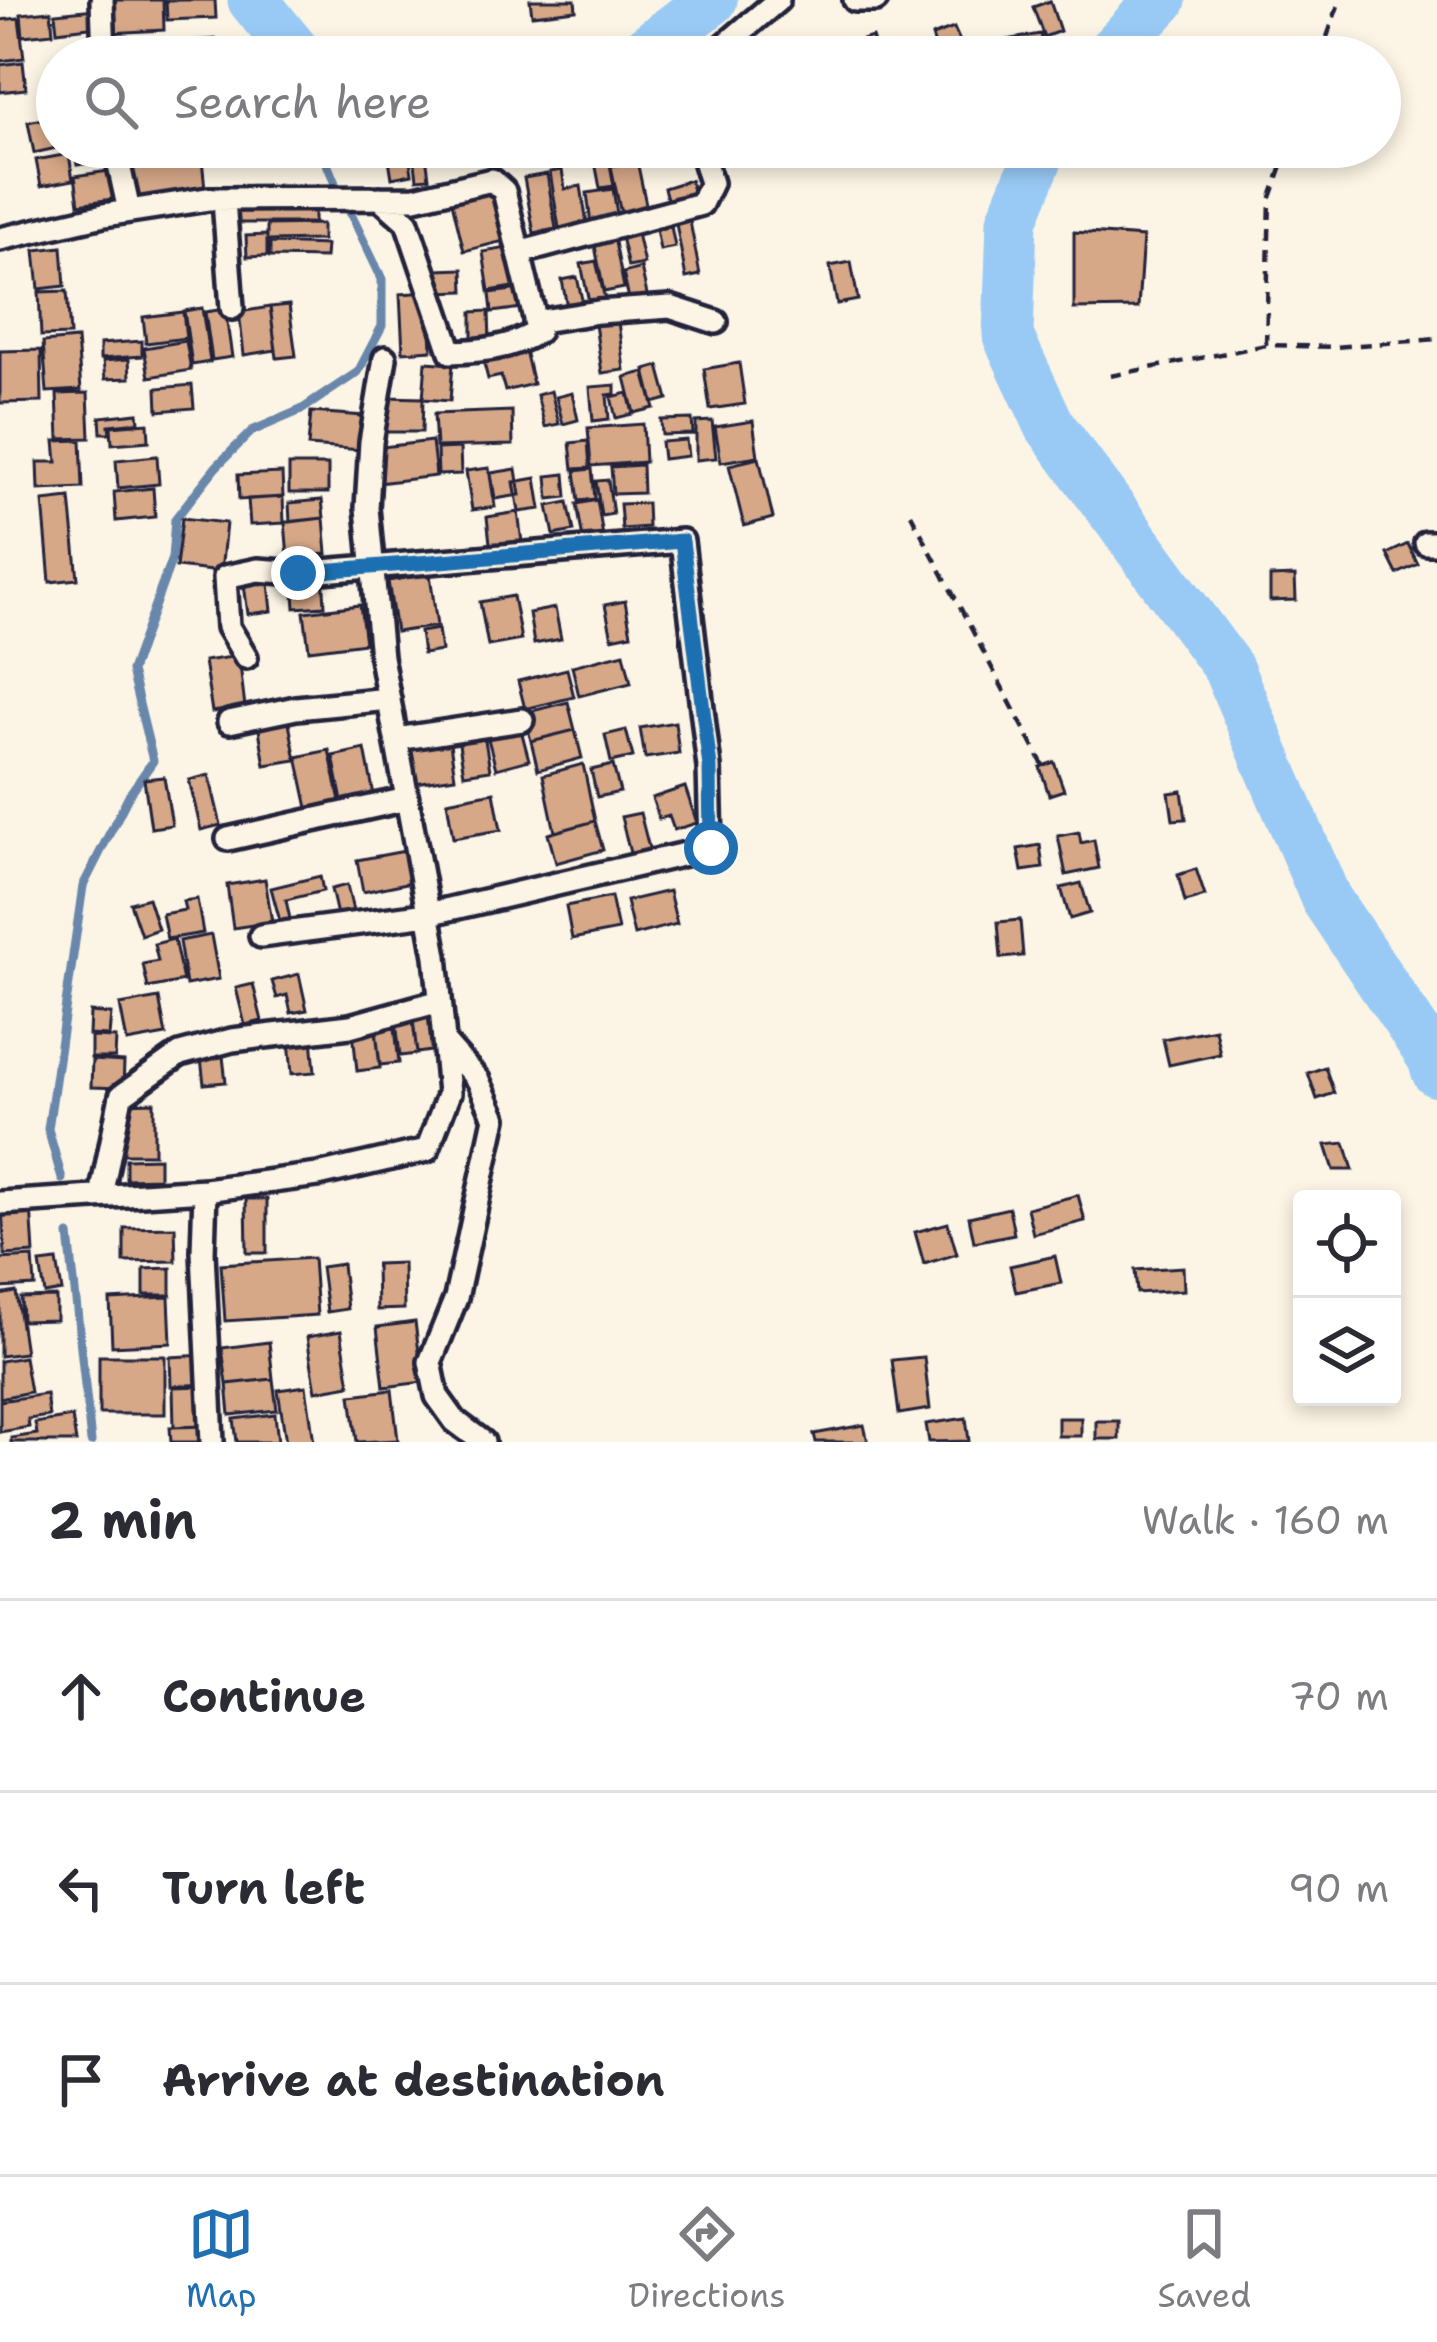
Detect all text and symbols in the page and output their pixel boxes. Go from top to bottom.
search box [36,36,1401,168]
icon: search [78,69,144,135]
text: Search here [174,72,431,132]
route end [271,546,325,600]
route start [684,821,738,875]
map controls [1293,1190,1401,1406]
button: locate [1293,1190,1401,1298]
button: layers [1293,1298,1401,1406]
text: 2 min [48,1486,197,1554]
text: Walk · 160 m [1142,1494,1389,1546]
icon: ahead [48,1663,114,1729]
text: Continue [162,1666,366,1726]
text: 70 m [1288,1670,1389,1722]
icon: left [48,1855,114,1921]
text: Turn left [162,1858,365,1918]
text: 90 m [1288,1862,1389,1914]
icon: arrive [48,2047,114,2113]
text: Arrive at destination [162,2050,665,2110]
tab: Map [186,2201,257,2318]
tab: Directions [628,2201,786,2318]
tab: Saved [1157,2201,1251,2318]

